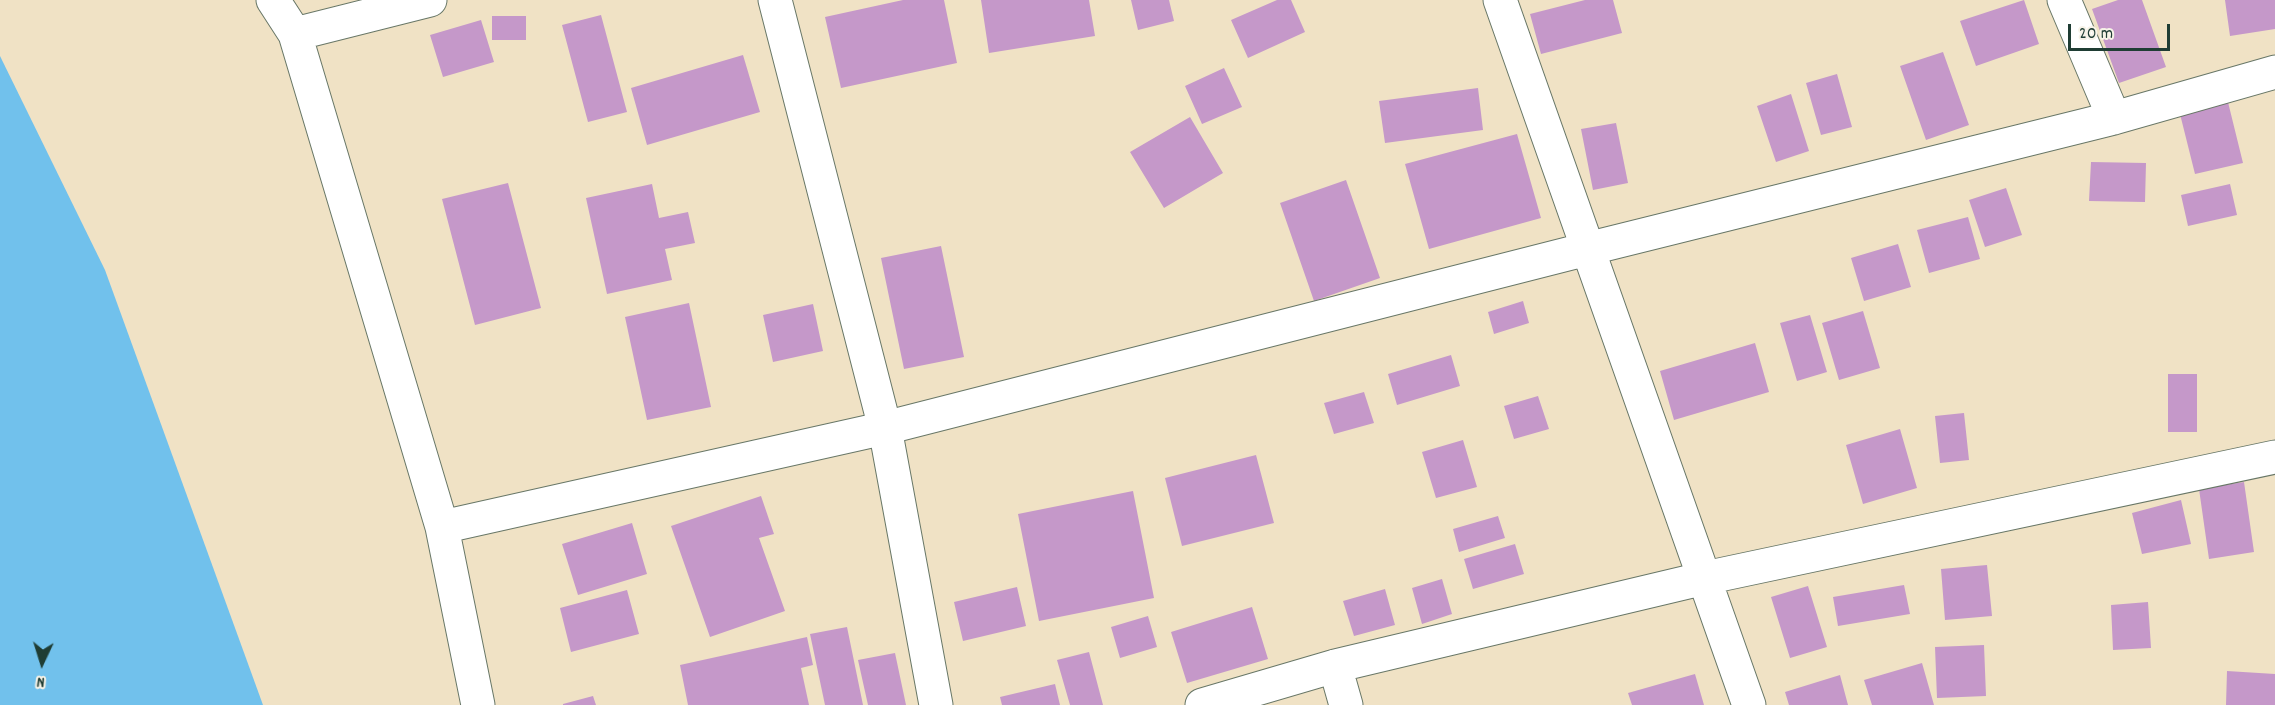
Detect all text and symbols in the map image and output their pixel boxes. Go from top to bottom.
scale bar [2071,12,2173,50]
text: 20 m [2079,22,2113,47]
north arrow [12,633,72,693]
text: N [36,670,45,693]

